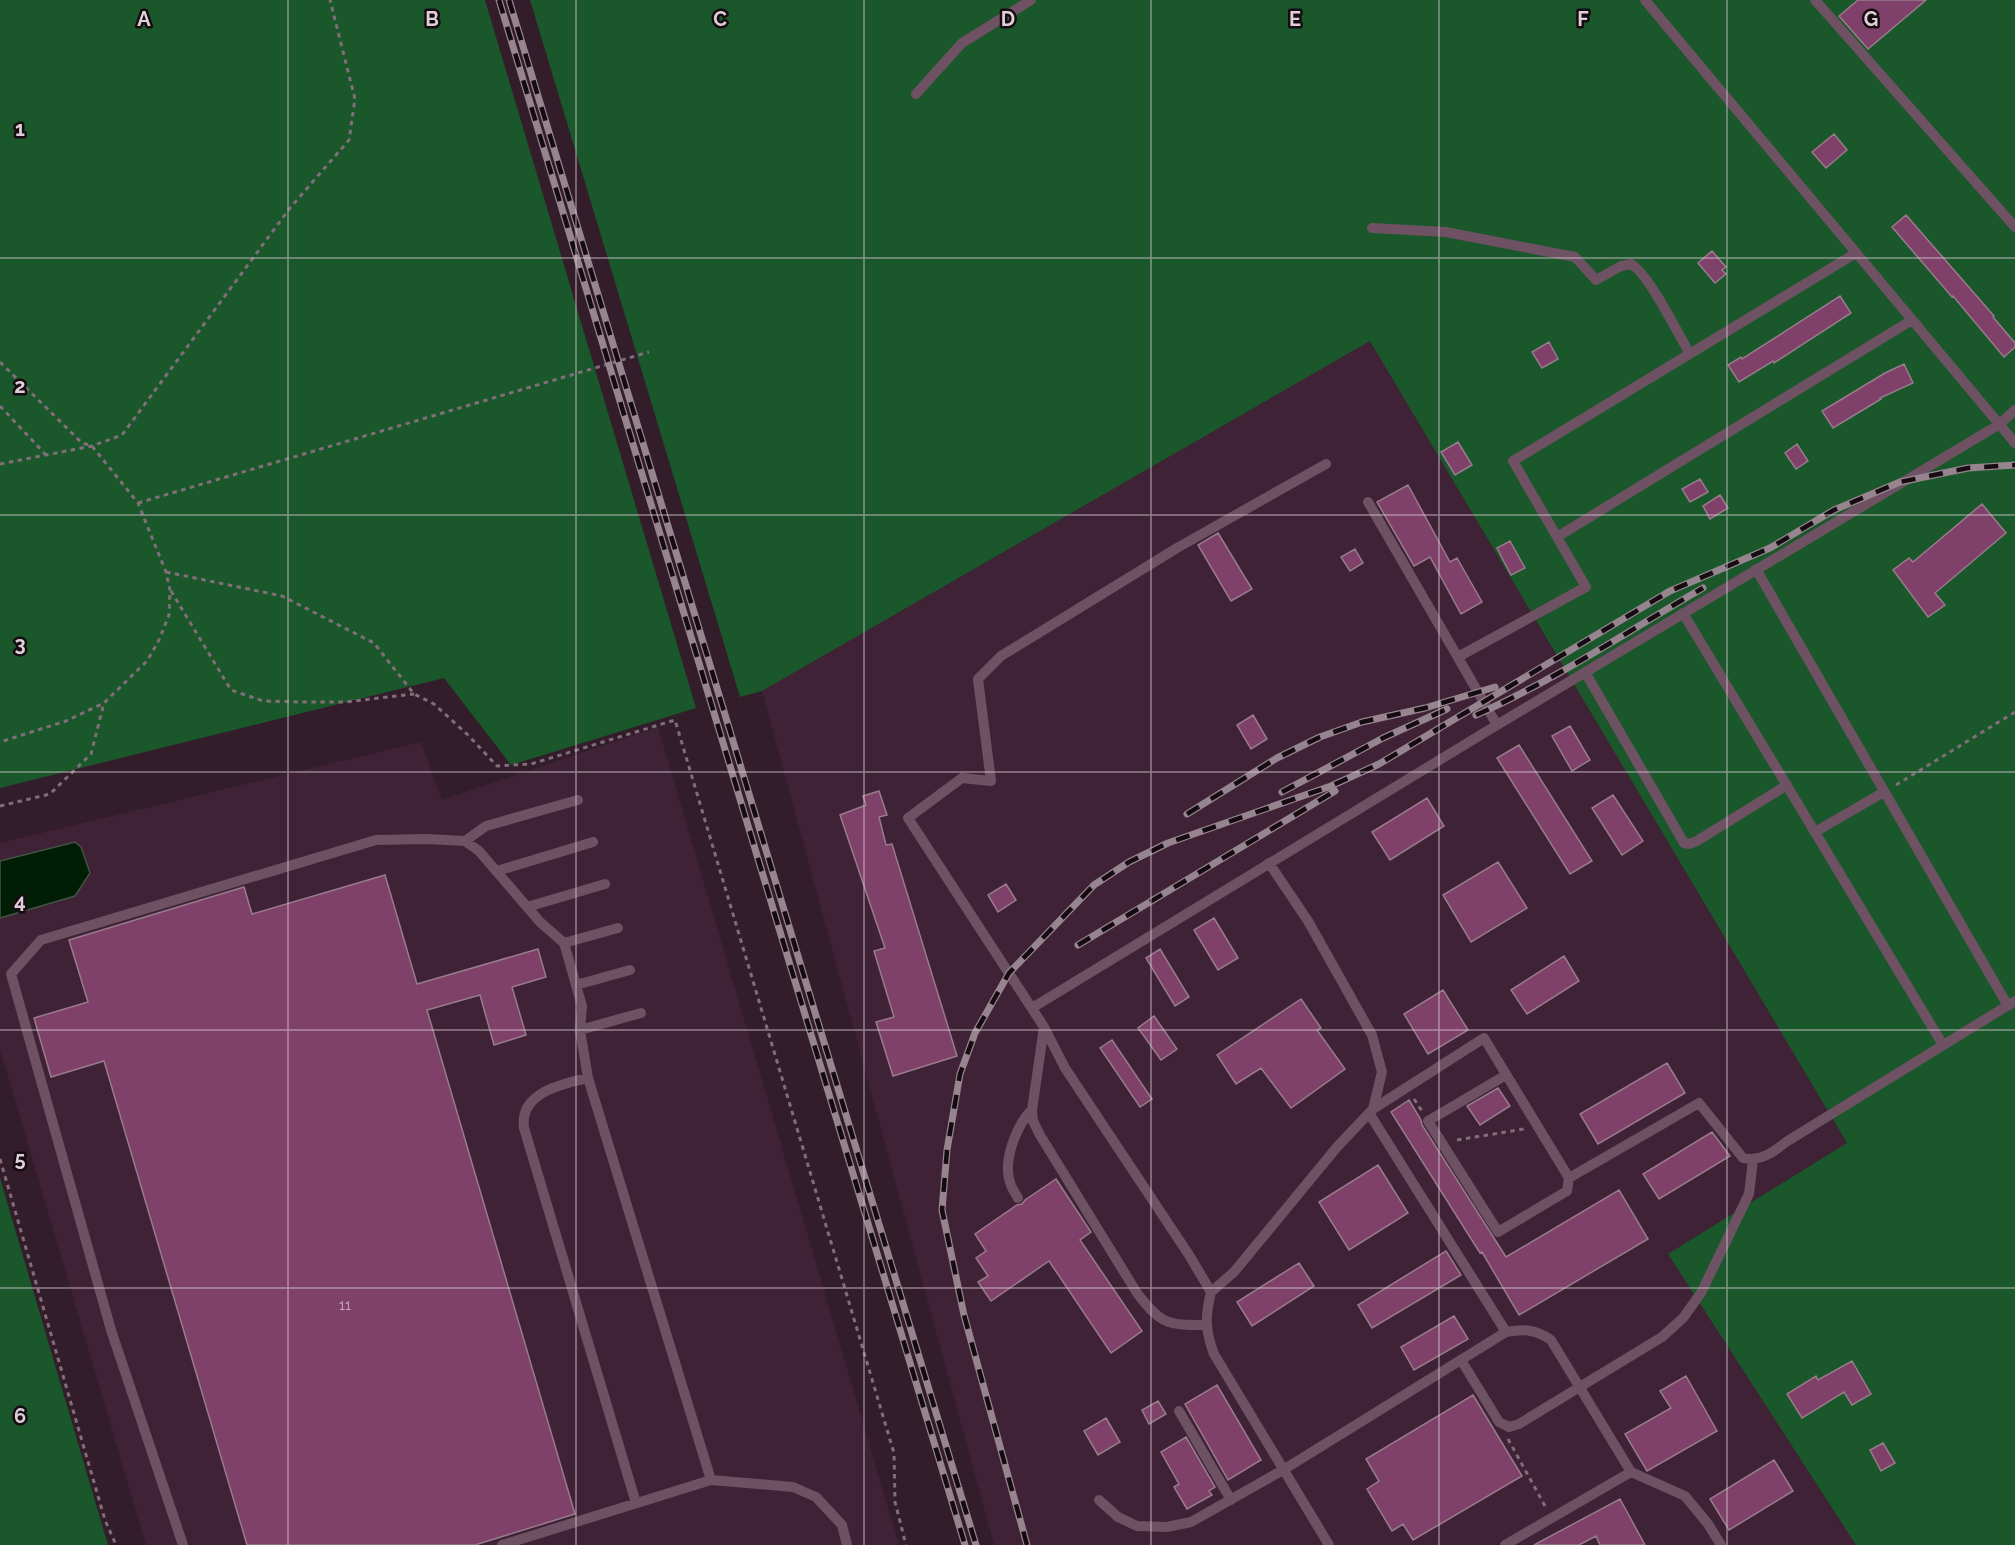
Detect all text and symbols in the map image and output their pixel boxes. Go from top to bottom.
text: A [137,7,151,31]
text: B [425,7,439,31]
text: C [713,7,727,31]
text: D [1001,7,1015,31]
text: E [1289,7,1301,31]
text: F [1577,7,1589,31]
text: G [1864,7,1878,31]
text: 1 [15,117,25,141]
text: 2 [14,374,26,398]
text: 3 [14,632,26,656]
text: 4 [14,889,26,913]
text: 5 [14,1147,26,1171]
house number: 11 [339,1297,351,1313]
text: 6 [14,1404,26,1428]

